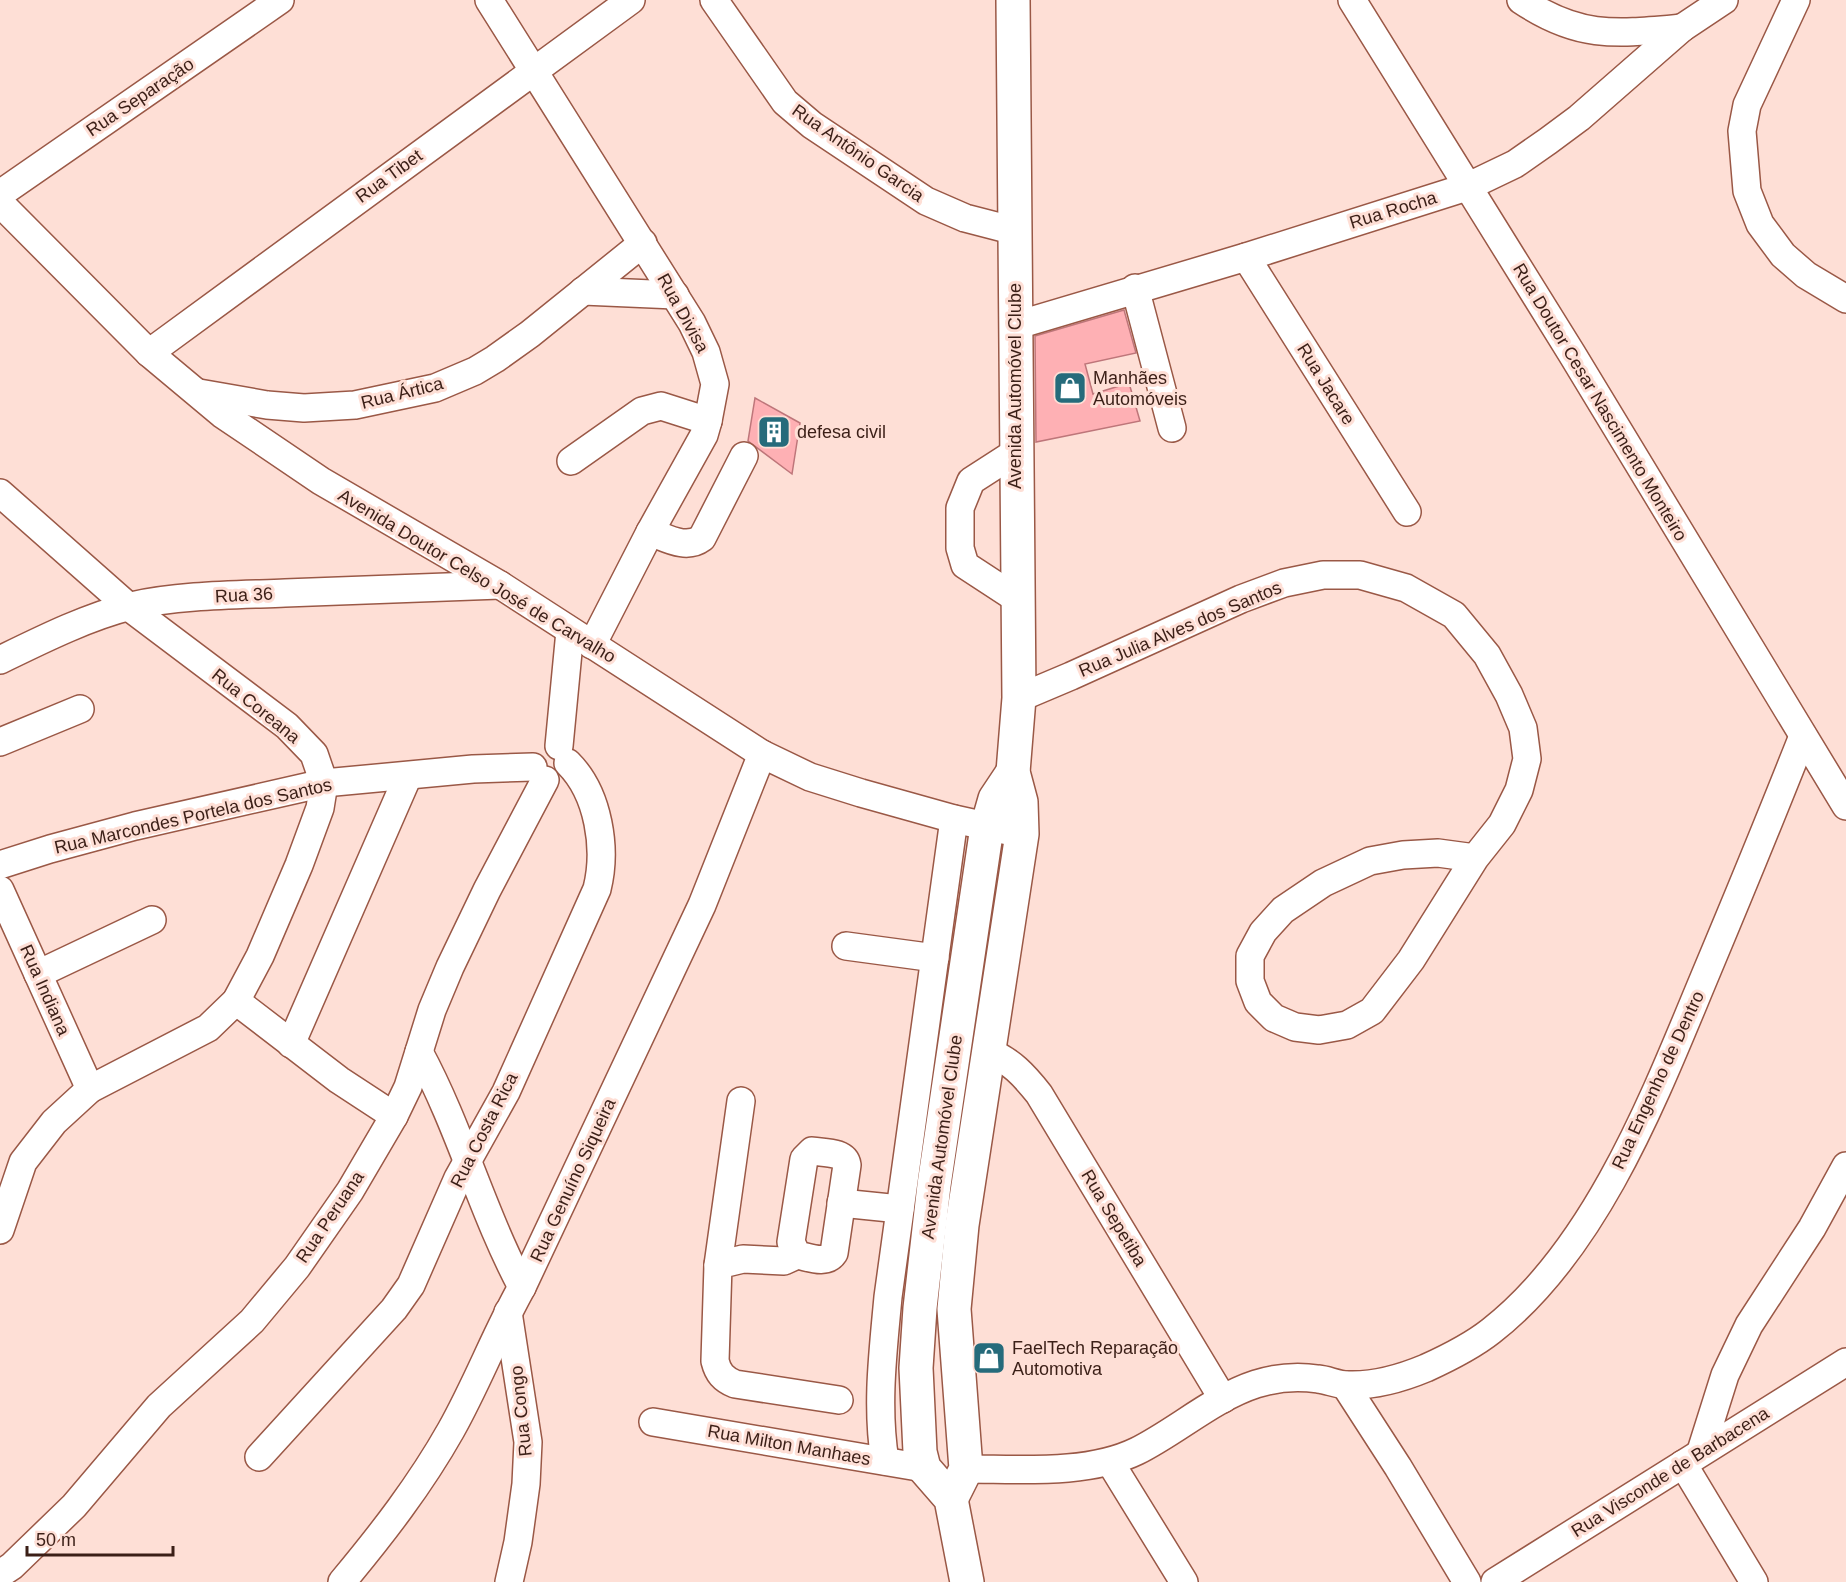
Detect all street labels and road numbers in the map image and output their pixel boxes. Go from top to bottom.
street label: Rua Separação [83,54,197,140]
street label: Rua Antônio Garcia [788,100,928,207]
street label: Rua Tibet [352,145,426,207]
street label: Rua Rocha [1347,187,1440,233]
street label: Rua Doutor Cesar Nascimento Monteiro [1509,260,1691,544]
street label: Rua Divisa [653,270,713,357]
street label: Avenida Automóvel Clube [1005,283,1025,489]
street label: Rua Jacare [1293,340,1359,428]
street label: Rua Ártica [359,373,446,413]
street label: Avenida Doutor Celso José de Carvalho [335,485,619,667]
street label: Rua Julia Alves dos Santos [1076,577,1284,681]
street label: Rua 36 [214,583,274,607]
street label: Rua Coreana [208,665,305,748]
street label: Rua Marcondes Portela dos Santos [52,774,334,858]
street label: Rua Indiana [16,942,74,1039]
street label: Rua Engenho de Dentro [1608,988,1708,1172]
street label: Avenida Automóvel Clube [918,1034,966,1240]
street label: Rua Costa Rica [446,1068,522,1191]
street label: Rua Genuíno Siqueira [526,1094,620,1265]
street label: Rua Sepetiba [1077,1166,1151,1271]
street label: Rua Peruana [292,1167,369,1267]
street label: Rua Congo [506,1365,536,1457]
street label: Rua Visconde de Barbacena [1568,1402,1773,1541]
street label: Rua Milton Manhaes [706,1421,872,1469]

